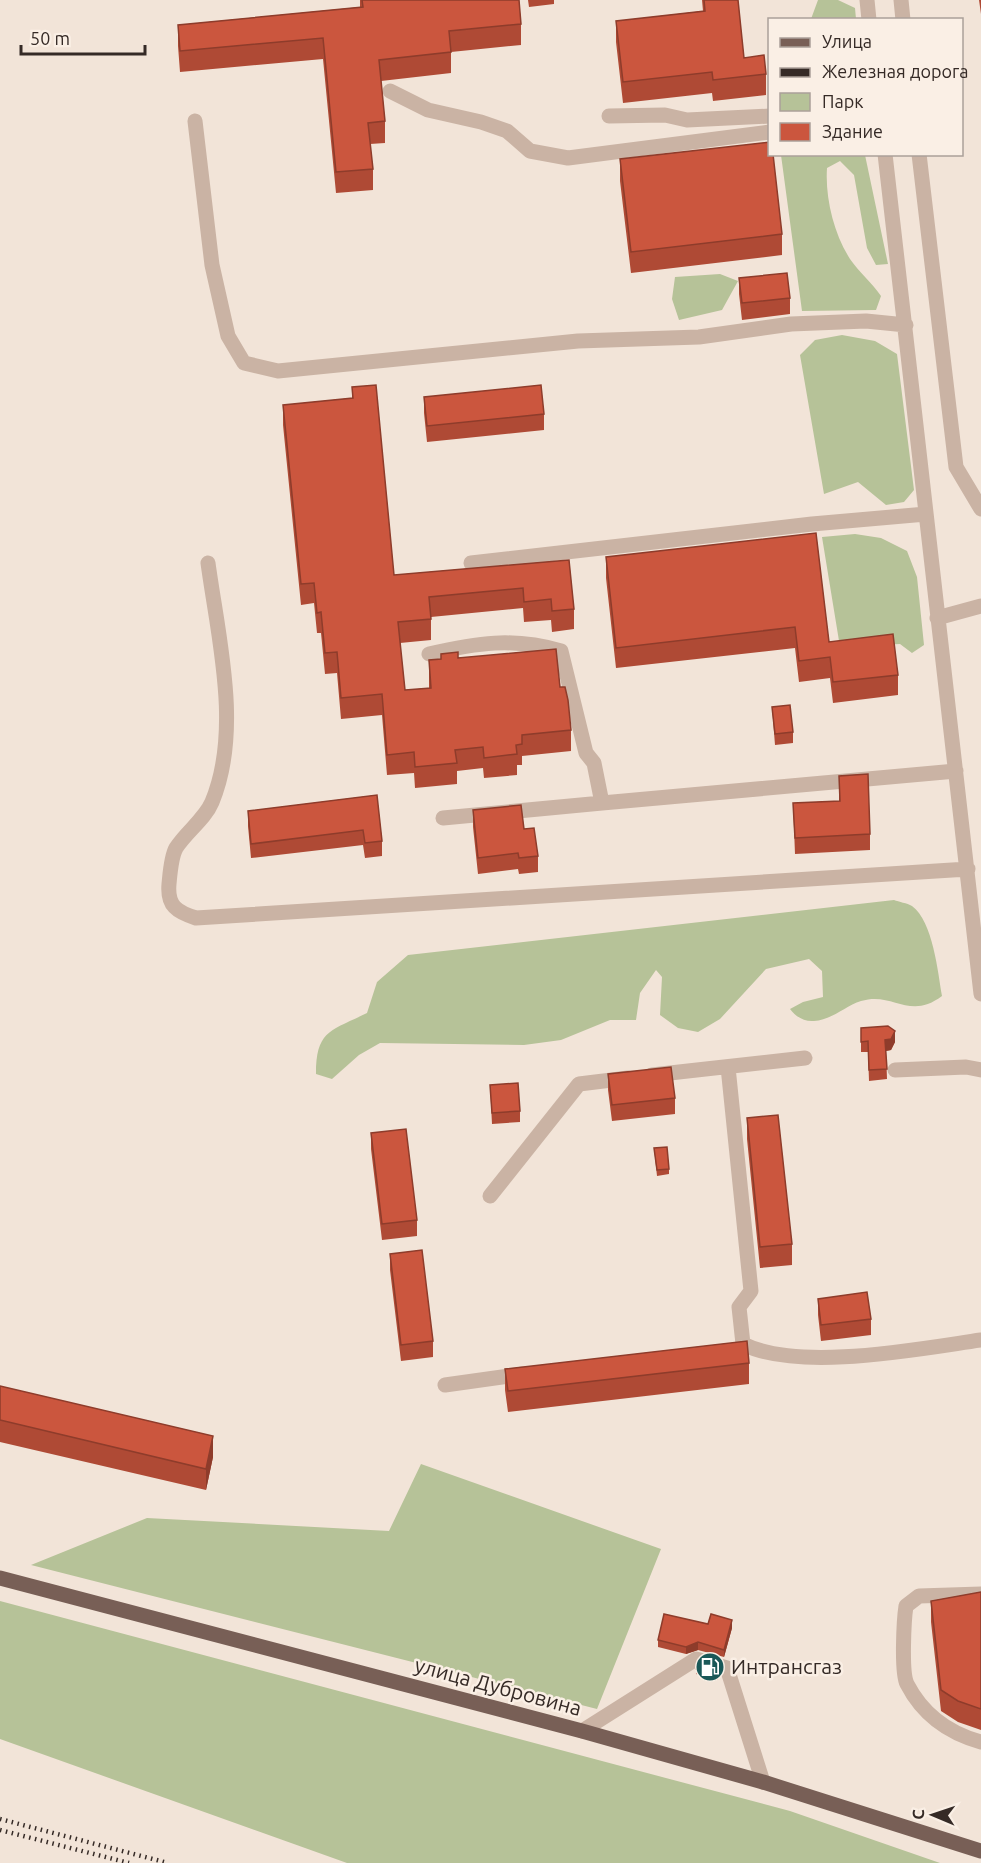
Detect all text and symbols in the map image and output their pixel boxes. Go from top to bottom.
scale bar [21,18,146,56]
legend [768,18,963,156]
text: 50 m [30,28,70,48]
text: Улица [822,31,872,51]
text: Железная дорога [822,61,969,81]
text: Парк [822,91,863,111]
text: Здание [822,121,883,141]
fuel station icon: Интрансгаз [694,1651,726,1683]
street label: улица Дубровина [412,1652,584,1720]
place label: Интрансгаз [731,1654,842,1678]
north arrow [903,1785,963,1845]
text: С [909,1809,927,1820]

